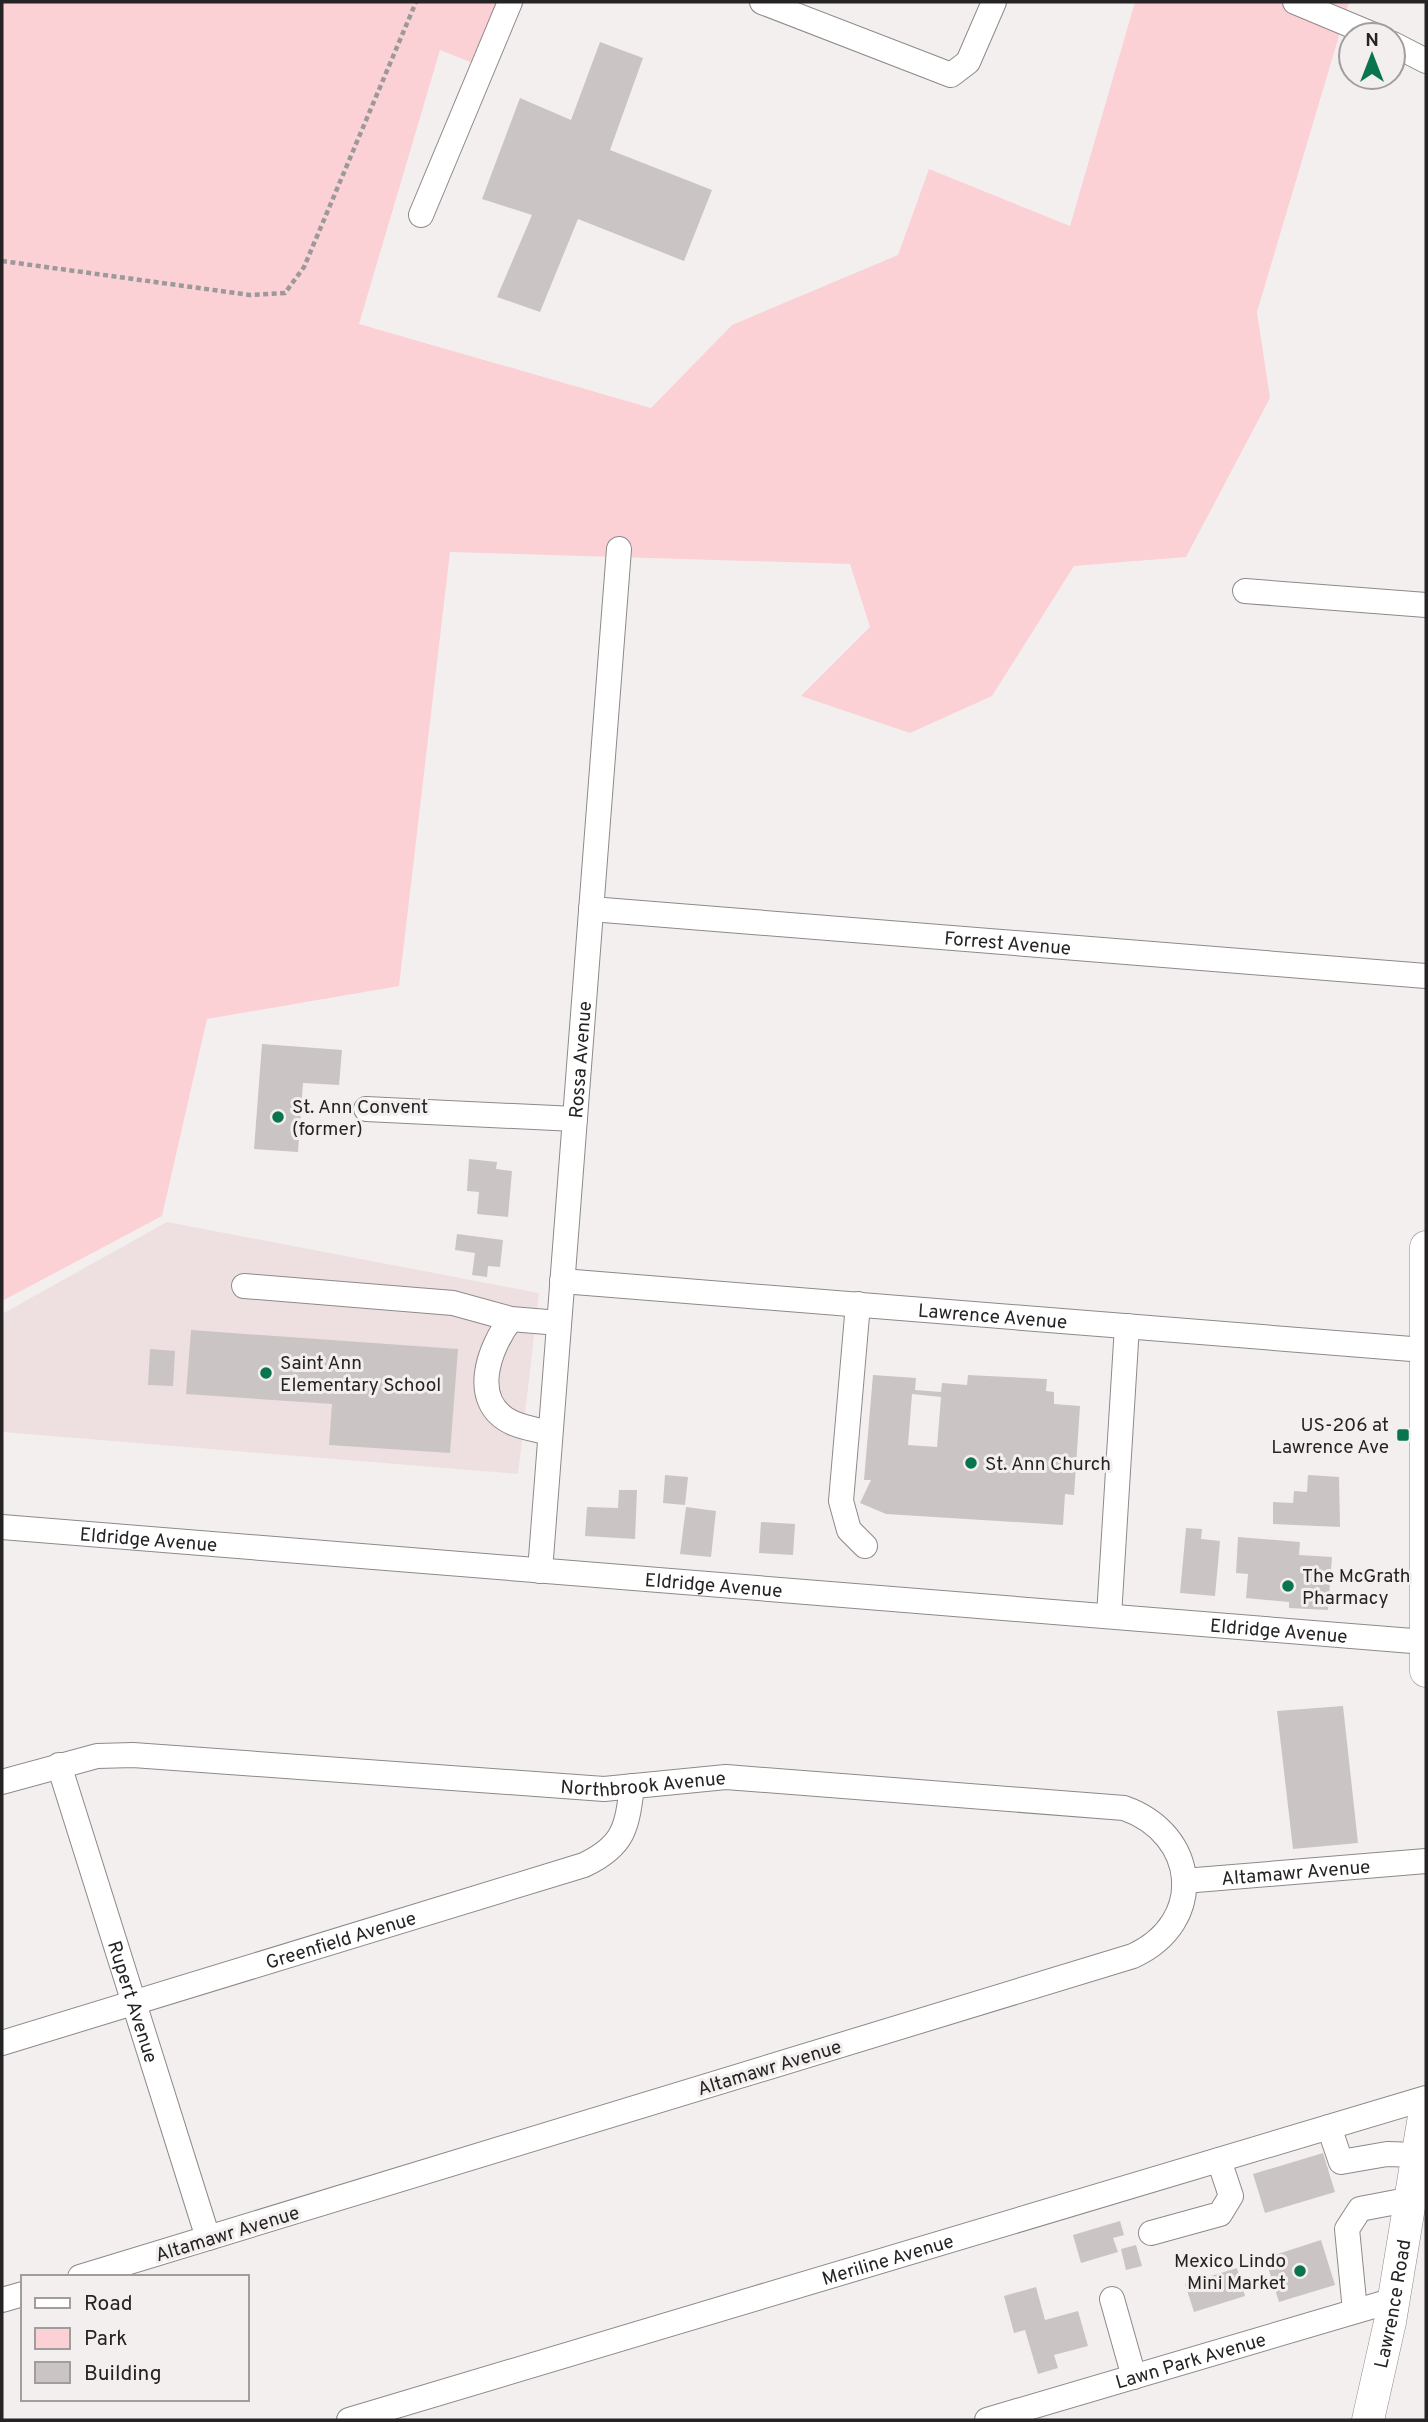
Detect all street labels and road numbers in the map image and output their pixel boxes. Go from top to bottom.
street label: Forrest Avenue [943,927,1072,961]
street label: Rossa Avenue [565,1000,598,1119]
street label: Lawrence Avenue [917,1300,1068,1335]
street label: Eldridge Avenue [79,1523,218,1558]
street label: Eldridge Avenue [644,1569,783,1604]
street label: Eldridge Avenue [1209,1615,1348,1650]
street label: Northbrook Avenue [560,1767,727,1803]
street label: Altamawr Avenue [1220,1856,1371,1892]
street label: Greenfield Avenue [263,1907,419,1976]
street label: Rupert Avenue [101,1938,162,2066]
street label: Altamawr Avenue [695,2036,844,2102]
street label: Altamawr Avenue [153,2202,302,2268]
street label: Meriline Avenue [819,2230,957,2292]
street label: Lawrence Road [1370,2238,1417,2371]
street label: Lawn Park Avenue [1113,2328,1269,2395]

